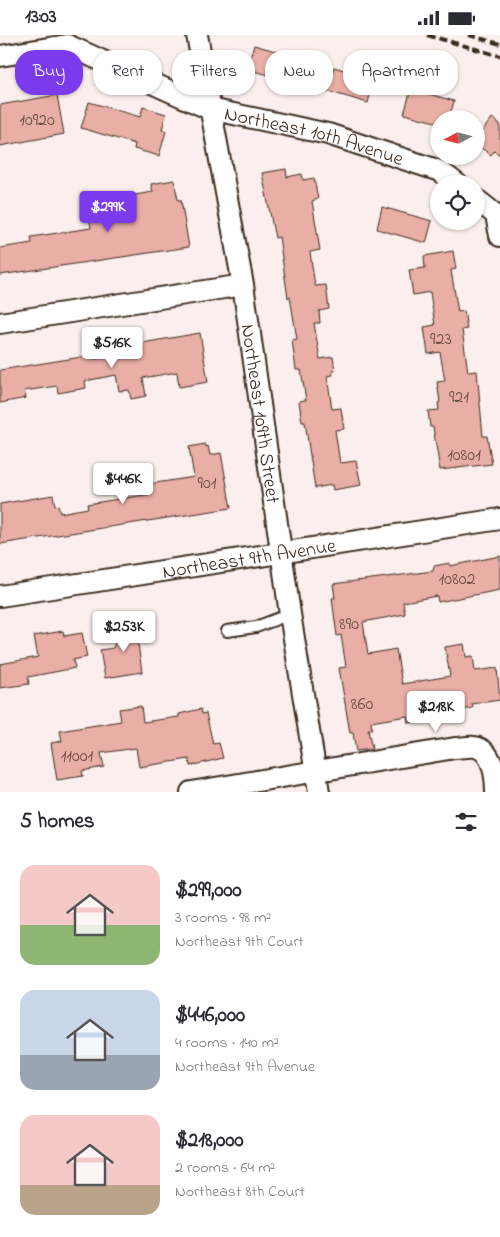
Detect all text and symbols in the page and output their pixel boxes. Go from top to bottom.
text: 13:03 [25,4,57,31]
chip: Buy [15,50,83,95]
chip: Rent [93,50,162,95]
chip: Filters [172,50,255,95]
chip: New [265,50,333,95]
chip: Apartment [343,50,458,95]
street label: Northeast 10th Avenue [221,100,407,175]
house number: 10920 [19,108,55,134]
north arrow [430,110,485,165]
map controls [430,110,485,230]
button: locate [430,175,485,230]
pin: $299K [73,191,143,233]
text: $299K [90,195,126,219]
street label: Northeast 109th Street [232,322,286,506]
pin: $516K [77,327,147,369]
house number: 923 [430,327,452,353]
text: $516K [93,331,131,355]
house number: 921 [449,385,469,411]
house number: 10801 [447,443,481,469]
pin: $446K [88,463,158,505]
text: $446K [104,467,142,491]
house number: 901 [198,471,217,497]
street label: Northeast 9th Avenue [161,532,338,588]
house number: 10802 [439,567,476,593]
pin: $253K [89,611,159,653]
house number: 890 [339,612,359,638]
text: $253K [103,615,145,639]
pin: $218K [401,691,471,733]
house number: 860 [351,692,373,718]
text: $218K [418,695,454,719]
house number: 11001 [61,744,94,770]
text: 5 homes [20,807,95,837]
icon: filters [452,808,480,836]
text: $299,000 [175,876,242,906]
icon: home [60,885,120,945]
text: 3 rooms · 98 m² [175,906,271,930]
text: Northeast 9th Court [175,930,304,954]
text: $446,000 [175,1001,245,1031]
icon: home [60,1010,120,1070]
text: 4 rooms · 140 m² [175,1031,279,1055]
text: Northeast 9th Avenue [175,1055,315,1079]
text: $218,000 [175,1126,244,1156]
icon: home [60,1135,120,1195]
text: 2 rooms · 64 m² [175,1156,275,1180]
text: Northeast 8th Court [175,1180,305,1204]

